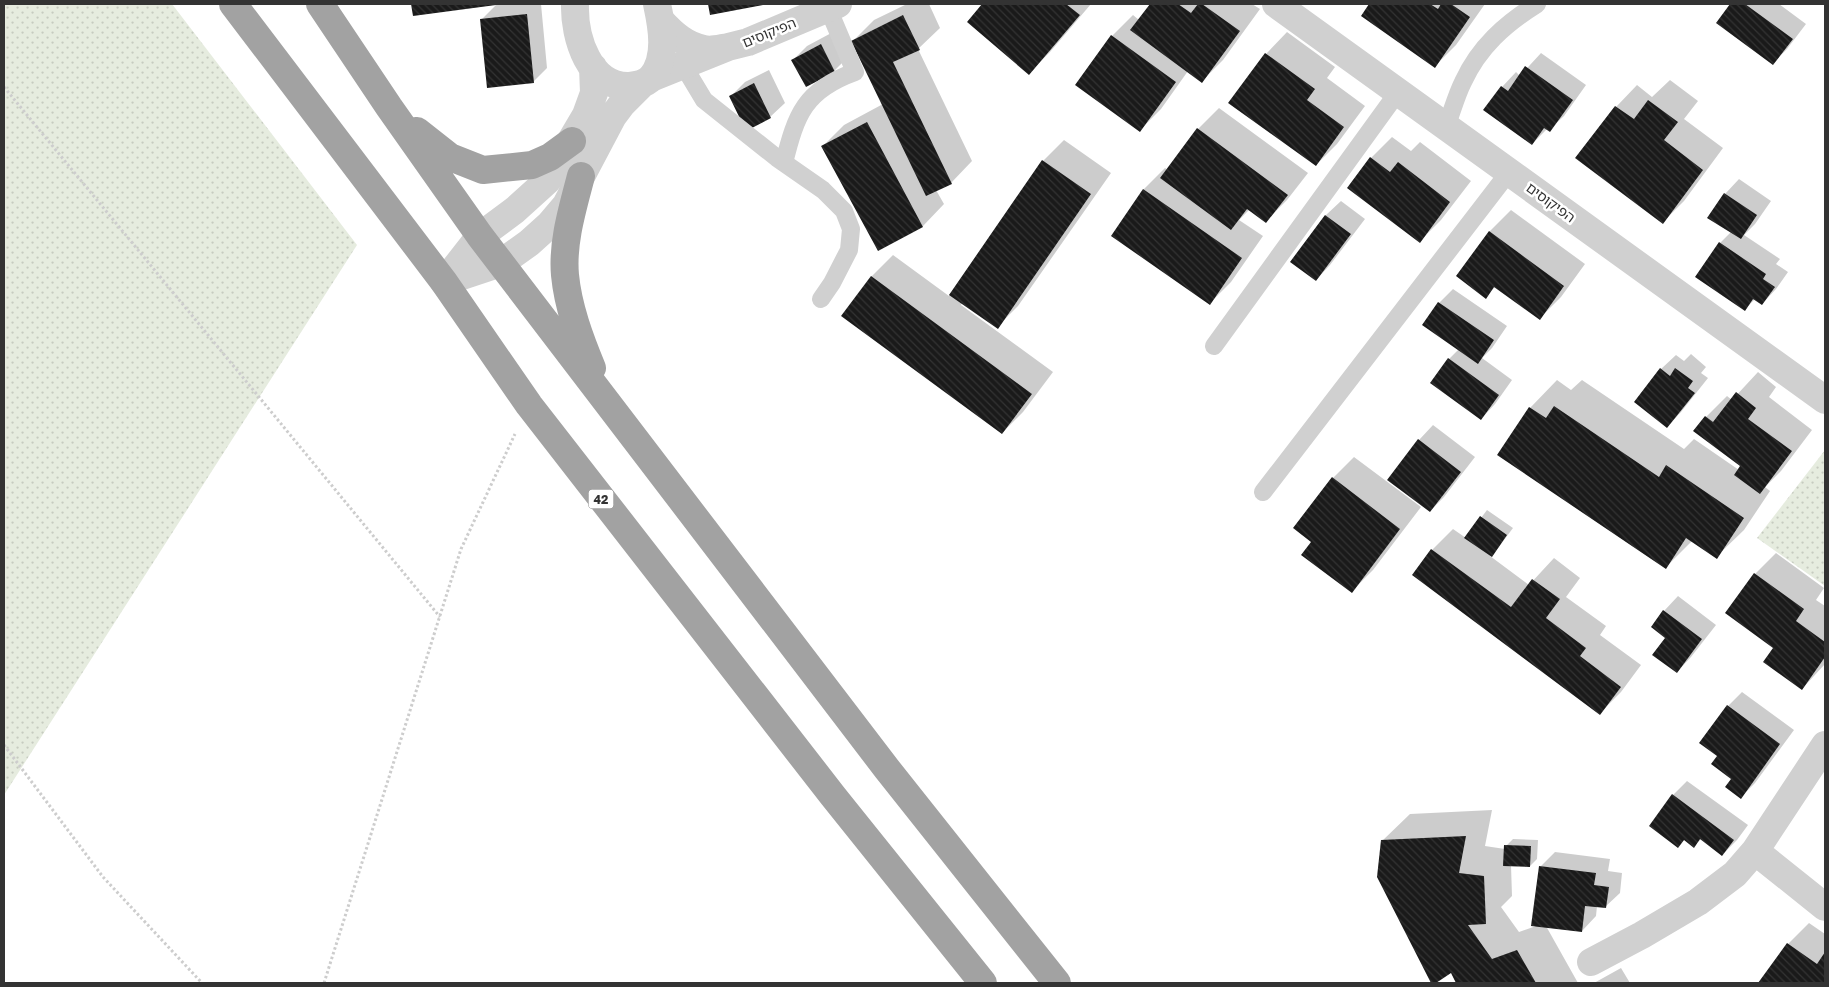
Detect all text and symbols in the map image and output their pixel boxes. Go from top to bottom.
street label: הפיקוסים [740,14,798,50]
street label: הפיקוסים [1523,179,1579,225]
road number: 42 [588,489,614,508]

